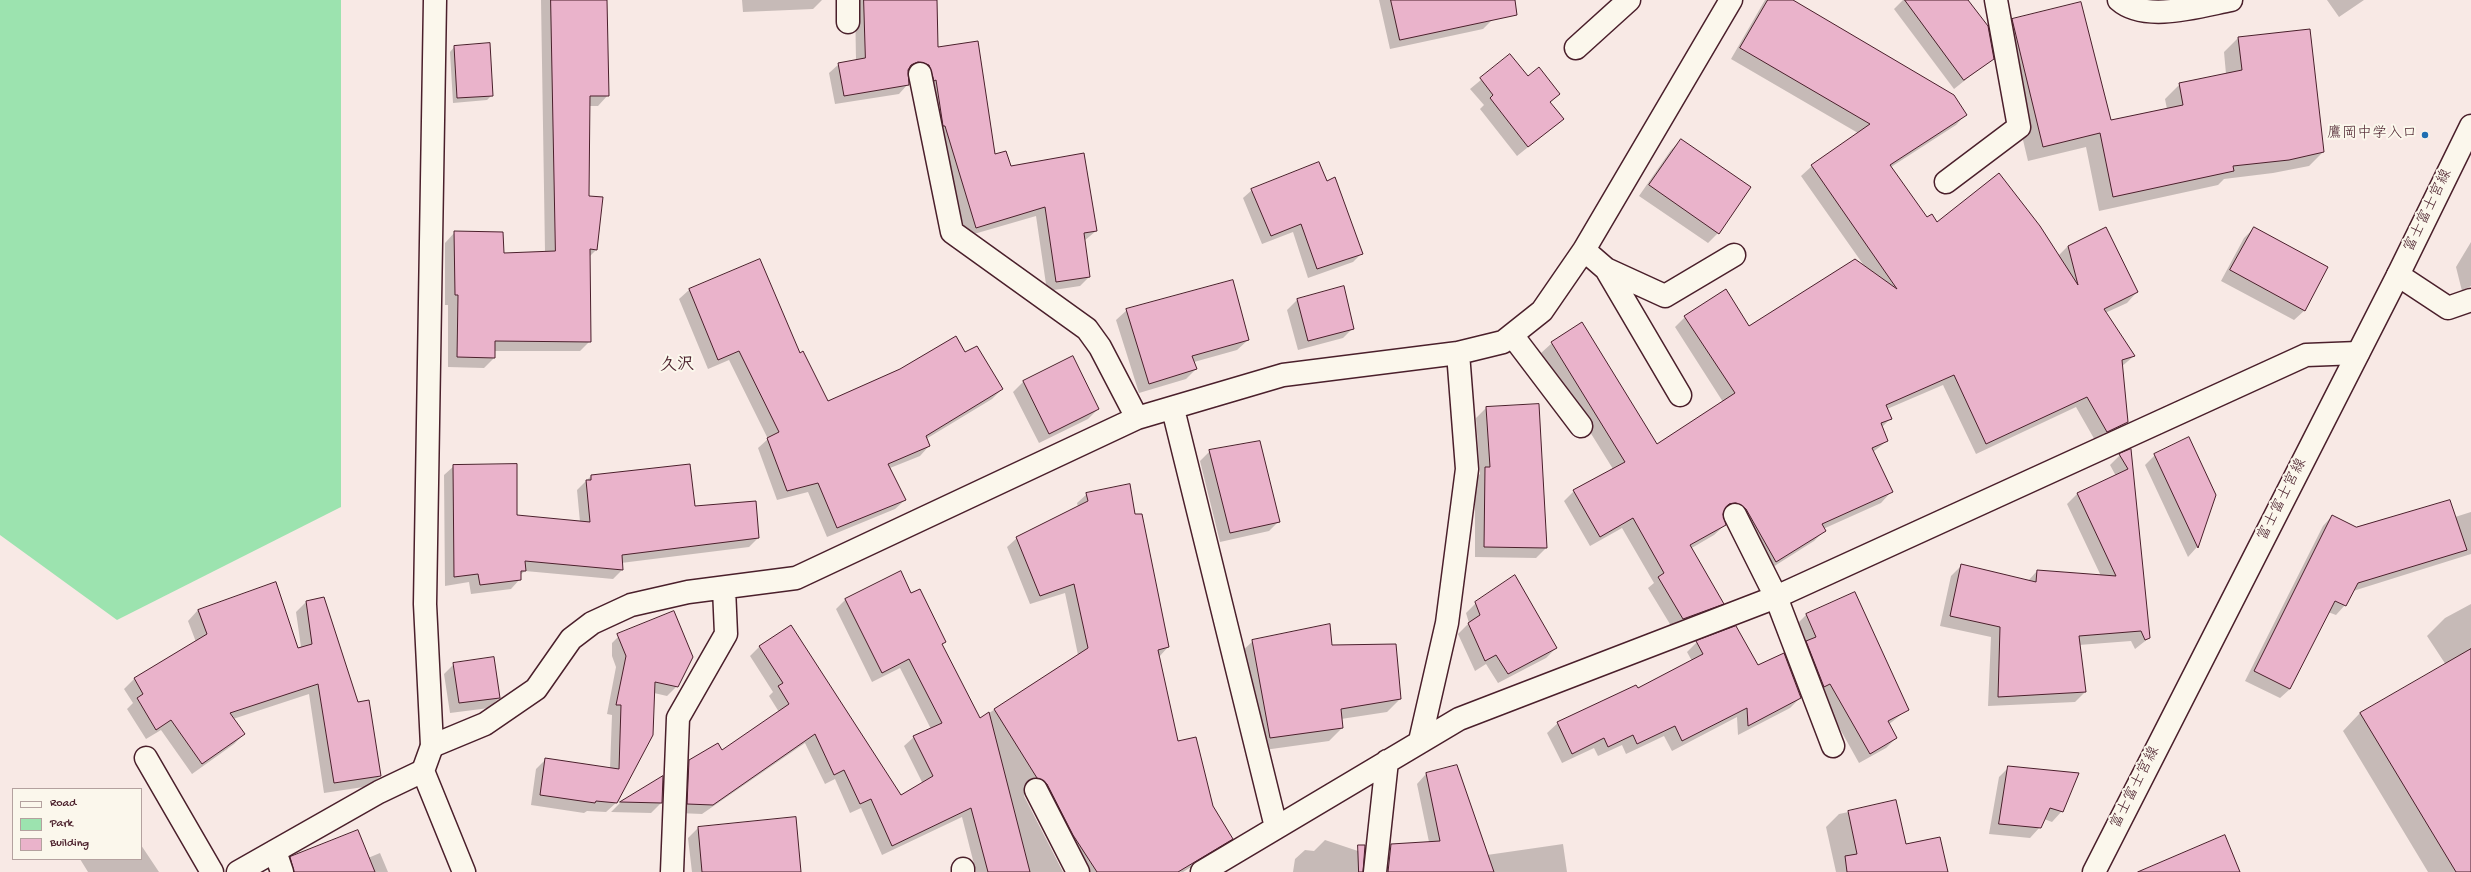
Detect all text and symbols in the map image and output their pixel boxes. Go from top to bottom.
place label: 鷹岡中学入口 [2327,126,2417,144]
marker: 鷹岡中学入口 [2420,130,2430,140]
street label: 富士富士宮線 [2401,167,2457,255]
district label: 久沢 [660,356,694,376]
street label: 富士富士宮線 [2255,456,2311,544]
street label: 富士富士宮線 [2108,744,2164,832]
legend [12,788,142,860]
text: Road [50,797,76,811]
text: Park [50,817,73,831]
text: Building [50,837,89,851]

